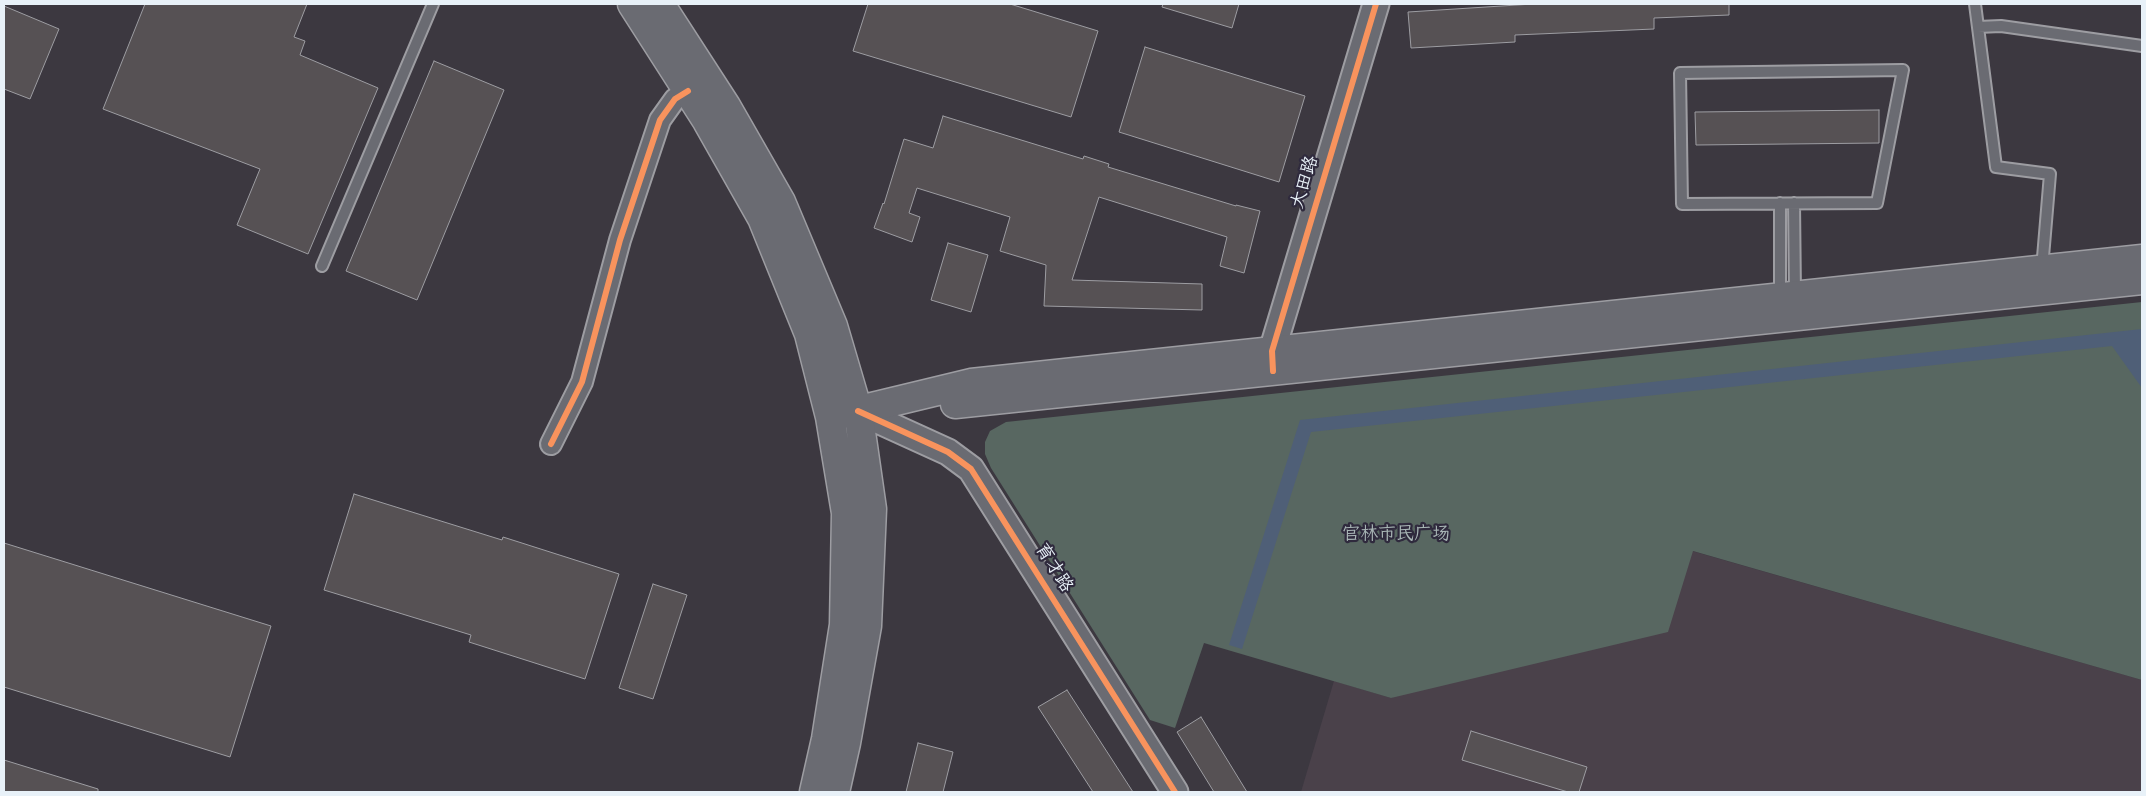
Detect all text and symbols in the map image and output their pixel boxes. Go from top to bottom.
street label: 大田路 [1289,154,1325,212]
park label: 官林市民广场 [1342,526,1450,548]
street label: 育才路 [1029,540,1075,598]

